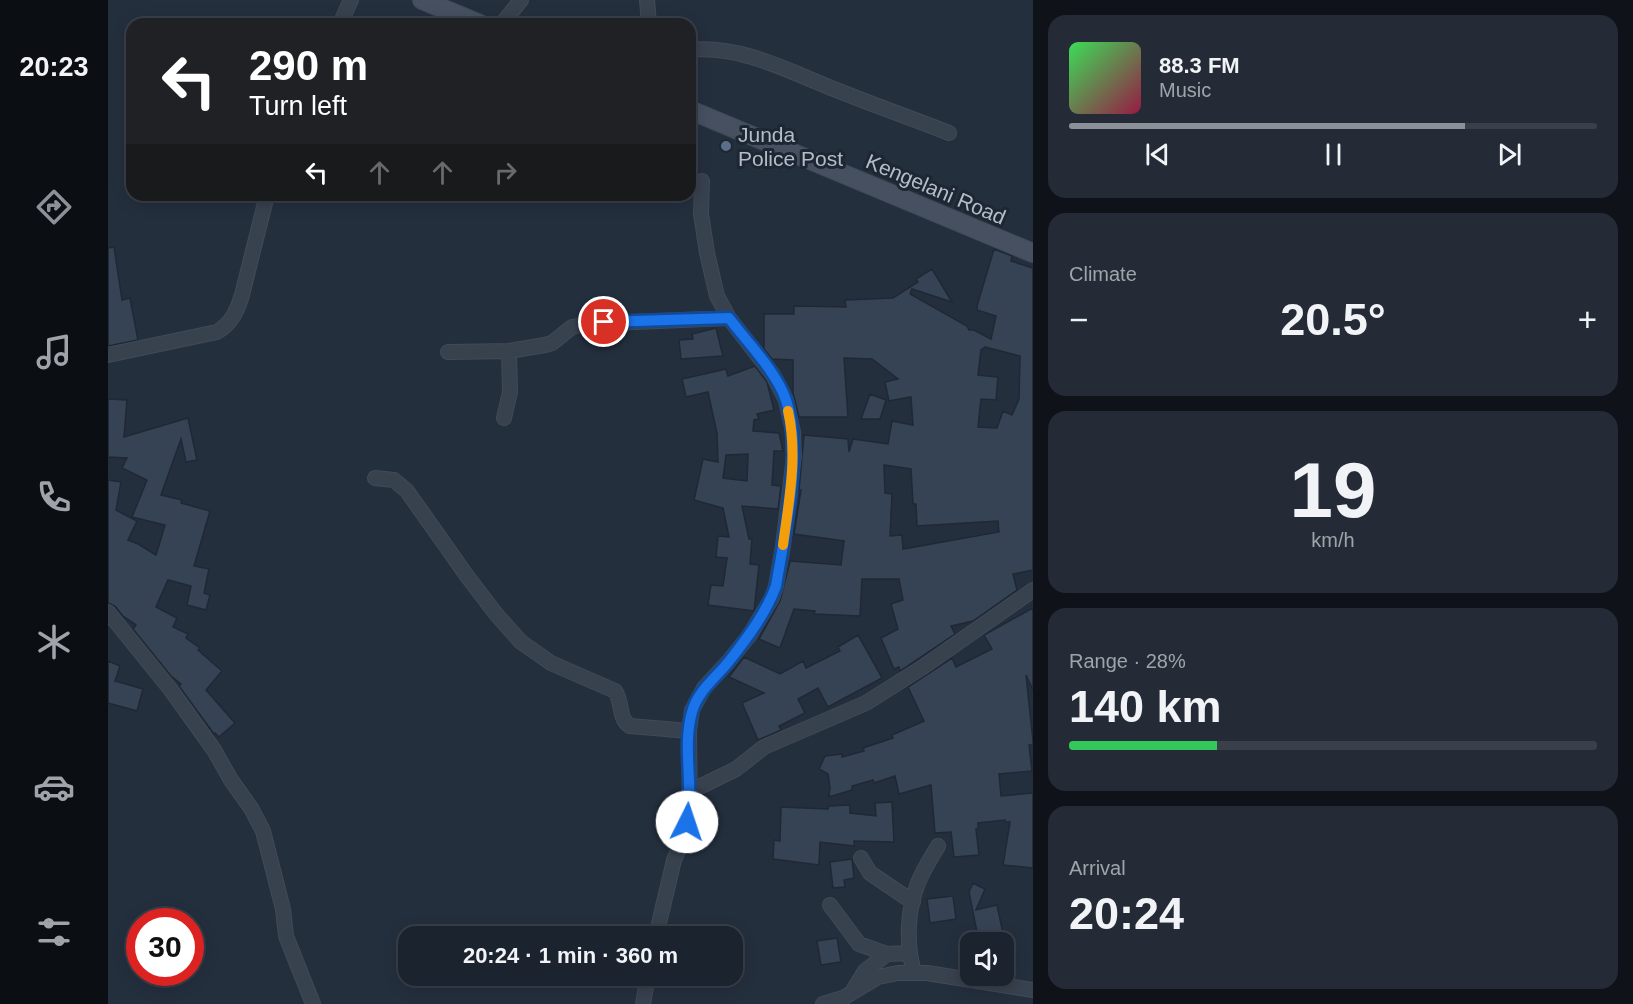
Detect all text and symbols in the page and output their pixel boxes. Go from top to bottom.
icon: left [150,42,228,120]
text: 290 m [249,42,368,89]
text: 20:23 [19,52,89,82]
text: 88.3 FM [1159,53,1240,78]
text: Music [1159,79,1211,101]
text: Turn left [249,91,347,121]
place label: Junda Police Post [738,123,843,170]
icon: previous [1141,138,1174,171]
icon: pause [1317,138,1350,171]
icon: next [1493,138,1526,171]
marker: Junda Police Post [719,139,733,153]
street label: Kengelani Road [863,149,1009,229]
icon: left [300,156,333,189]
icon: ahead [363,156,396,189]
icon: ahead [426,156,459,189]
icon: right [489,156,522,189]
icon: directions [33,186,75,228]
text: Climate [1069,263,1137,285]
text: 20.5° [1280,294,1386,345]
pin [578,296,629,347]
text: − [1069,301,1088,338]
text: + [1578,301,1597,338]
icon: arrive [587,305,620,338]
icon: music [33,331,75,373]
text: 19 [1290,446,1376,534]
icon: phone [33,476,75,518]
text: km/h [1311,529,1355,551]
icon: climate [33,621,75,663]
text: Range · 28% [1069,650,1186,672]
text: 140 km [1069,681,1222,732]
icon: car [33,766,75,808]
position arrow [655,790,719,854]
text: Arrival [1069,857,1126,879]
text: 20:24 [1069,888,1184,939]
speed limit sign: 30 [126,908,204,986]
icon: filters [33,911,75,953]
map controls [960,932,1014,986]
button: sound [960,932,1014,986]
text: 20:24 · 1 min · 360 m [463,943,678,968]

